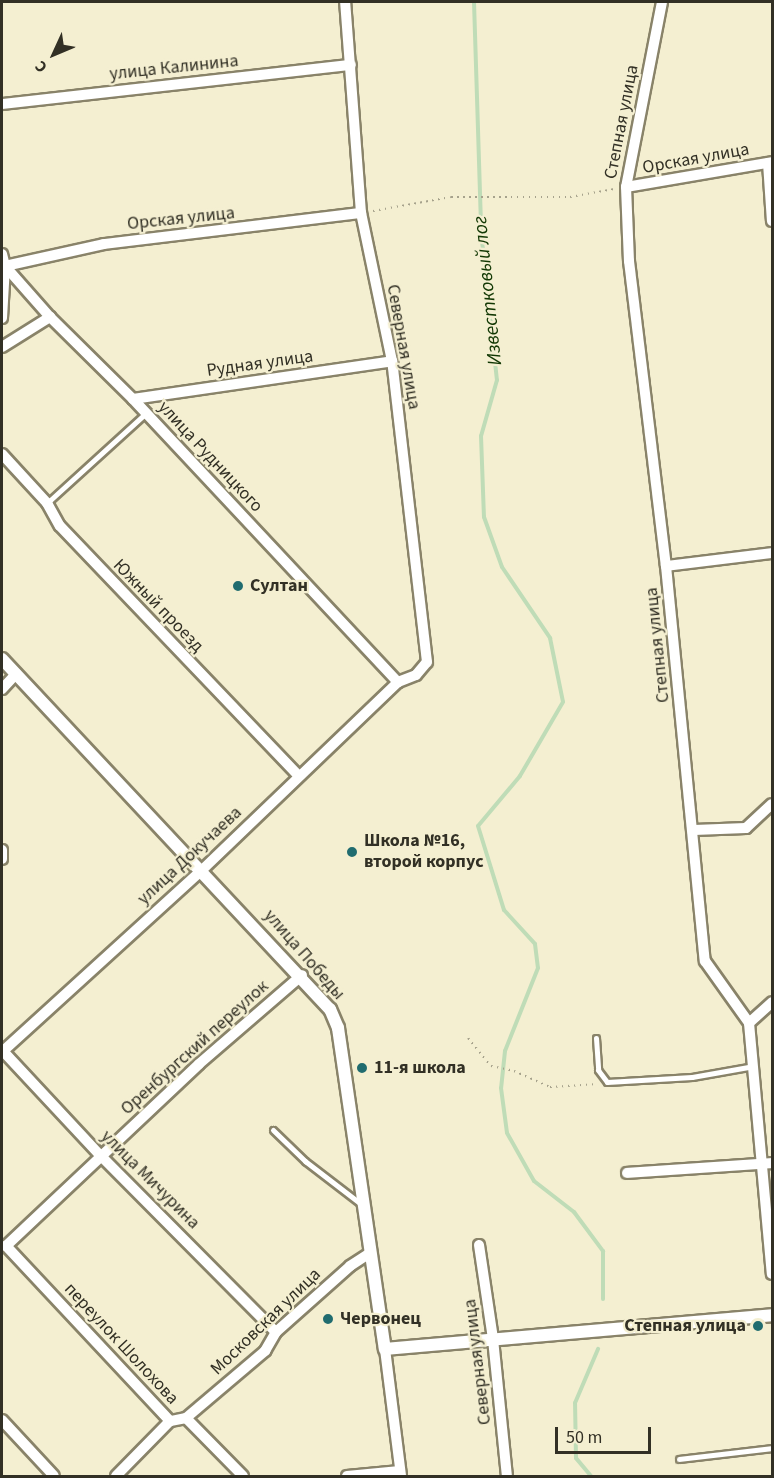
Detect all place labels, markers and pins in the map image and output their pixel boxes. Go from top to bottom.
place label: Султан [250,575,308,597]
marker: Султан [231,579,245,593]
place label: Школа №16, второй корпус [364,831,484,874]
marker: Школа №16, второй корпус [345,845,359,859]
place label: 11-я школа [374,1057,466,1079]
marker: 11-я школа [355,1061,369,1075]
place label: Червонец [340,1308,421,1330]
marker: Червонец [321,1312,335,1326]
place label: Степная улица [624,1315,746,1337]
marker: Степная улица [751,1319,765,1333]

